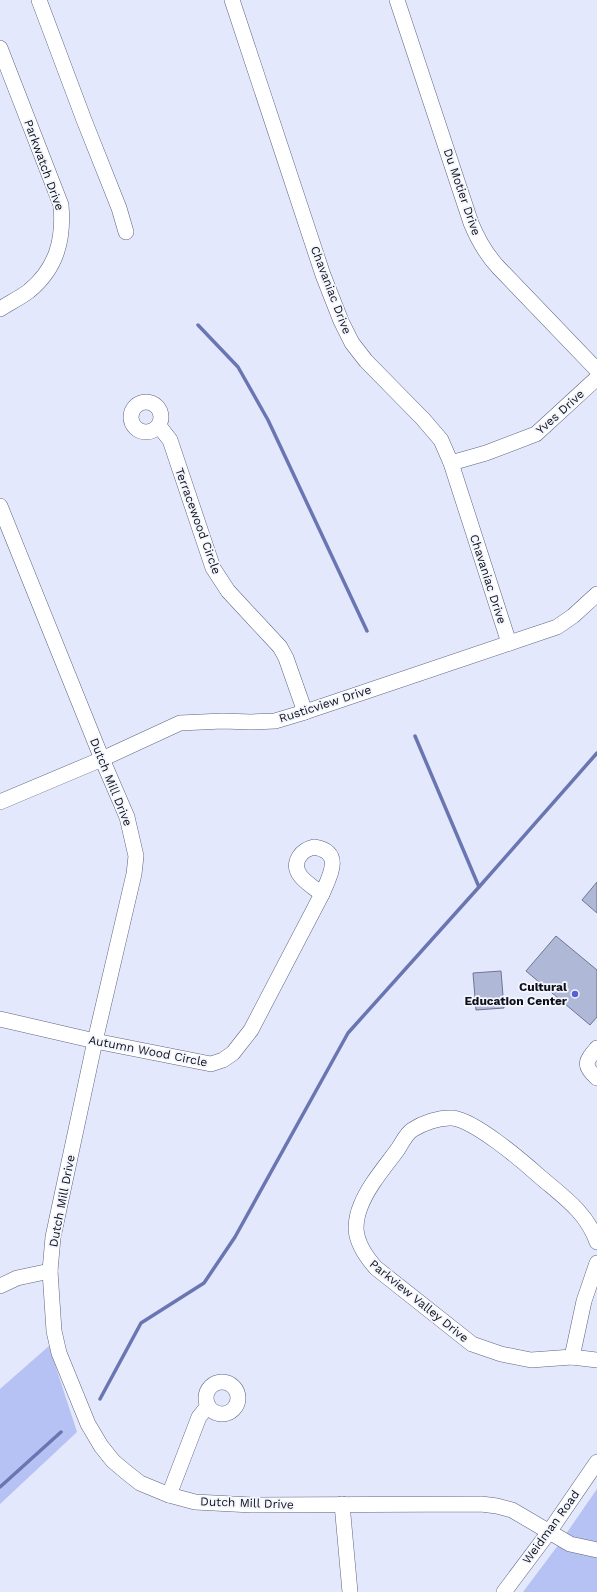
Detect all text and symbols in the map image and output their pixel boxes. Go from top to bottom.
street label: Parkwatch Drive [21,118,67,212]
street label: Du Motier Drive [441,147,483,237]
street label: Chavaniac Drive [308,244,354,336]
street label: Yves Drive [533,387,587,437]
street label: Terracewood Circle [172,466,224,576]
street label: Chavaniac Drive [467,533,509,626]
street label: Rusticview Drive [277,682,373,726]
street label: Dutch Mill Drive [87,736,135,828]
place label: Cultural Education Center [464,980,568,1008]
marker: Cultural Education Center [570,989,580,999]
street label: Autumn Wood Circle [87,1033,209,1069]
street label: Dutch Mill Drive [46,1154,78,1248]
street label: Parkview Valley Drive [367,1257,471,1345]
street label: Weidman Road [520,1487,582,1567]
street label: Dutch Mill Drive [200,1494,294,1512]

